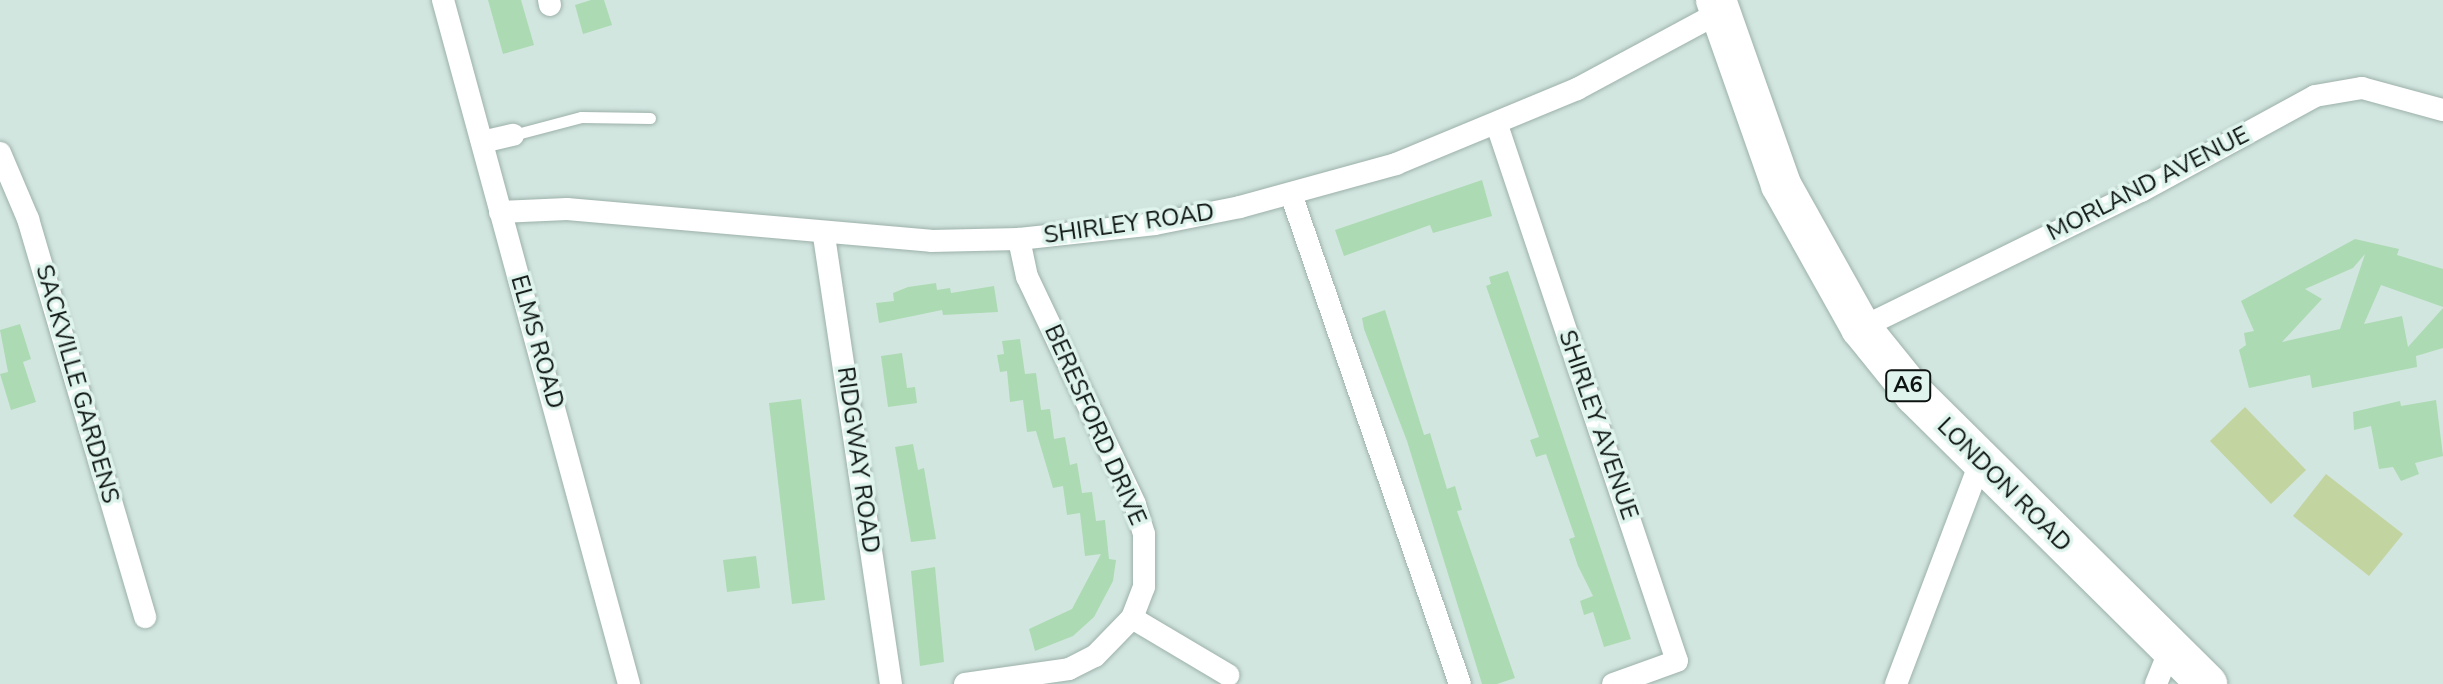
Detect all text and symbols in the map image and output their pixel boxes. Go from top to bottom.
street label: MORLAND AVENUE [2042,121,2254,247]
street label: SHIRLEY ROAD [1042,198,1216,250]
street label: SACKVILLE GARDENS [29,261,125,507]
street label: ELMS ROAD [504,272,570,412]
street label: BERESFORD DRIVE [1038,320,1152,530]
street label: SHIRLEY AVENUE [1552,326,1644,524]
street label: RIDGWAY ROAD [831,365,885,555]
road number: A6 [1884,368,1932,404]
street label: LONDON ROAD [1931,412,2077,558]

